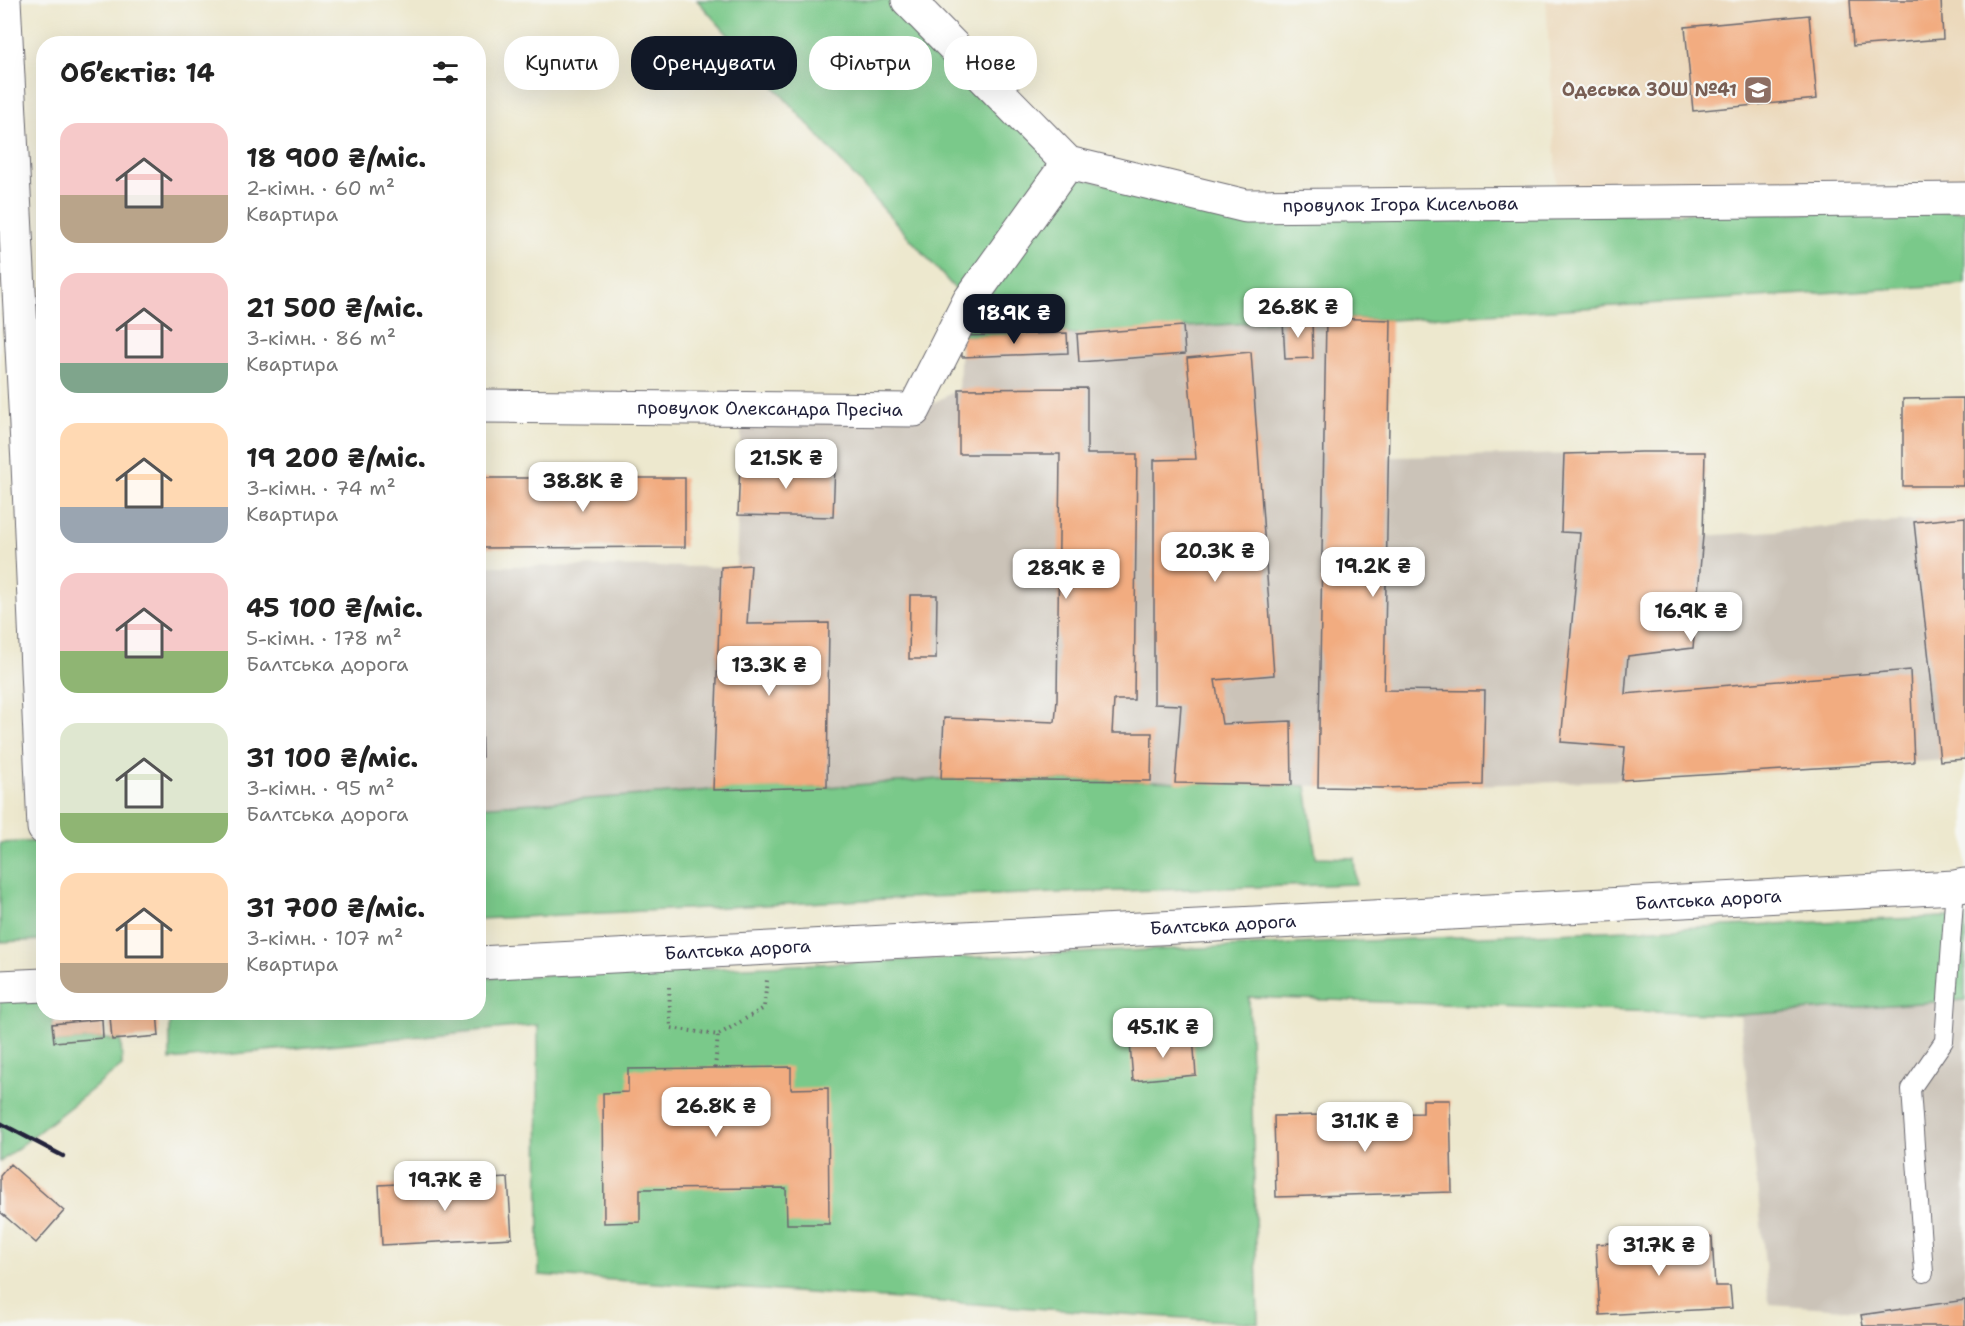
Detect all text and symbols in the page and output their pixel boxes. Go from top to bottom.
chip: Купити [504,36,619,90]
chip: Орендувати [631,36,797,90]
chip: Фільтри [809,36,932,90]
chip: Нове [944,36,1037,90]
text: Об’єктів: 14 [60,55,215,90]
icon: filters [429,56,462,89]
school or university icon: Одеська ЗОШ №41 [1742,74,1774,106]
place label: Одеська ЗОШ №41 [1562,78,1737,102]
text: 18 900 ₴/міс. [246,140,426,175]
icon: home [108,147,180,219]
text: 2-кімн. · 60 m² [246,175,395,201]
street label: провулок Ігора Кисельова [1283,191,1518,218]
text: Квартира [246,201,338,227]
pin: 26.8K ₴ [1243,288,1353,339]
text: 21 500 ₴/міс. [246,290,424,325]
pin: 18.9K ₴ [959,294,1069,345]
text: 26.8K ₴ [1258,294,1338,320]
icon: home [108,297,180,369]
text: 18.9K ₴ [977,300,1051,326]
text: 3-кімн. · 86 m² [246,325,396,351]
text: Квартира [246,351,338,377]
street label: провулок Олександра Пресіча [637,395,903,422]
pin: 21.5K ₴ [731,439,841,490]
text: 19 200 ₴/міс. [246,440,426,475]
text: 21.5K ₴ [749,445,823,471]
icon: home [108,447,180,519]
pin: 38.8K ₴ [528,462,638,513]
text: 38.8K ₴ [543,468,623,494]
text: 3-кімн. · 74 m² [246,475,396,501]
text: Квартира [246,501,338,527]
pin: 20.3K ₴ [1160,532,1270,583]
text: 20.3K ₴ [1175,538,1255,564]
pin: 19.2K ₴ [1318,547,1428,598]
pin: 28.9K ₴ [1011,549,1121,600]
text: 19.2K ₴ [1335,553,1411,579]
text: 28.9K ₴ [1027,555,1105,581]
text: 45 100 ₴/міс. [246,590,423,625]
pin: 16.9K ₴ [1636,592,1746,643]
icon: home [108,597,180,669]
text: 16.9K ₴ [1654,598,1728,624]
text: 5-кімн. · 178 m² [246,625,402,651]
pin: 13.3K ₴ [714,646,824,697]
text: Балтська дорога [246,651,409,677]
text: 13.3K ₴ [731,652,807,678]
text: 31 100 ₴/міс. [246,740,418,775]
icon: home [108,747,180,819]
text: 3-кімн. · 95 m² [246,775,395,801]
text: Балтська дорога [246,801,409,827]
street label: Балтська дорога [1635,884,1782,915]
text: 31 700 ₴/міс. [246,890,425,925]
icon: home [108,897,180,969]
street label: Балтська дорога [1149,909,1297,940]
text: 3-кімн. · 107 m² [246,925,403,951]
street label: Балтська дорога [664,934,811,965]
text: Квартира [246,951,338,977]
pin: 45.1K ₴ [1108,1008,1218,1059]
text: 45.1K ₴ [1127,1014,1199,1040]
pin: 26.8K ₴ [661,1087,771,1138]
text: 26.8K ₴ [676,1093,756,1119]
pin: 31.1K ₴ [1310,1102,1420,1153]
text: 31.1K ₴ [1331,1108,1399,1134]
pin: 19.7K ₴ [390,1161,500,1212]
text: 19.7K ₴ [408,1167,482,1193]
pin: 31.7K ₴ [1604,1226,1714,1277]
text: 31.7K ₴ [1622,1232,1696,1258]

